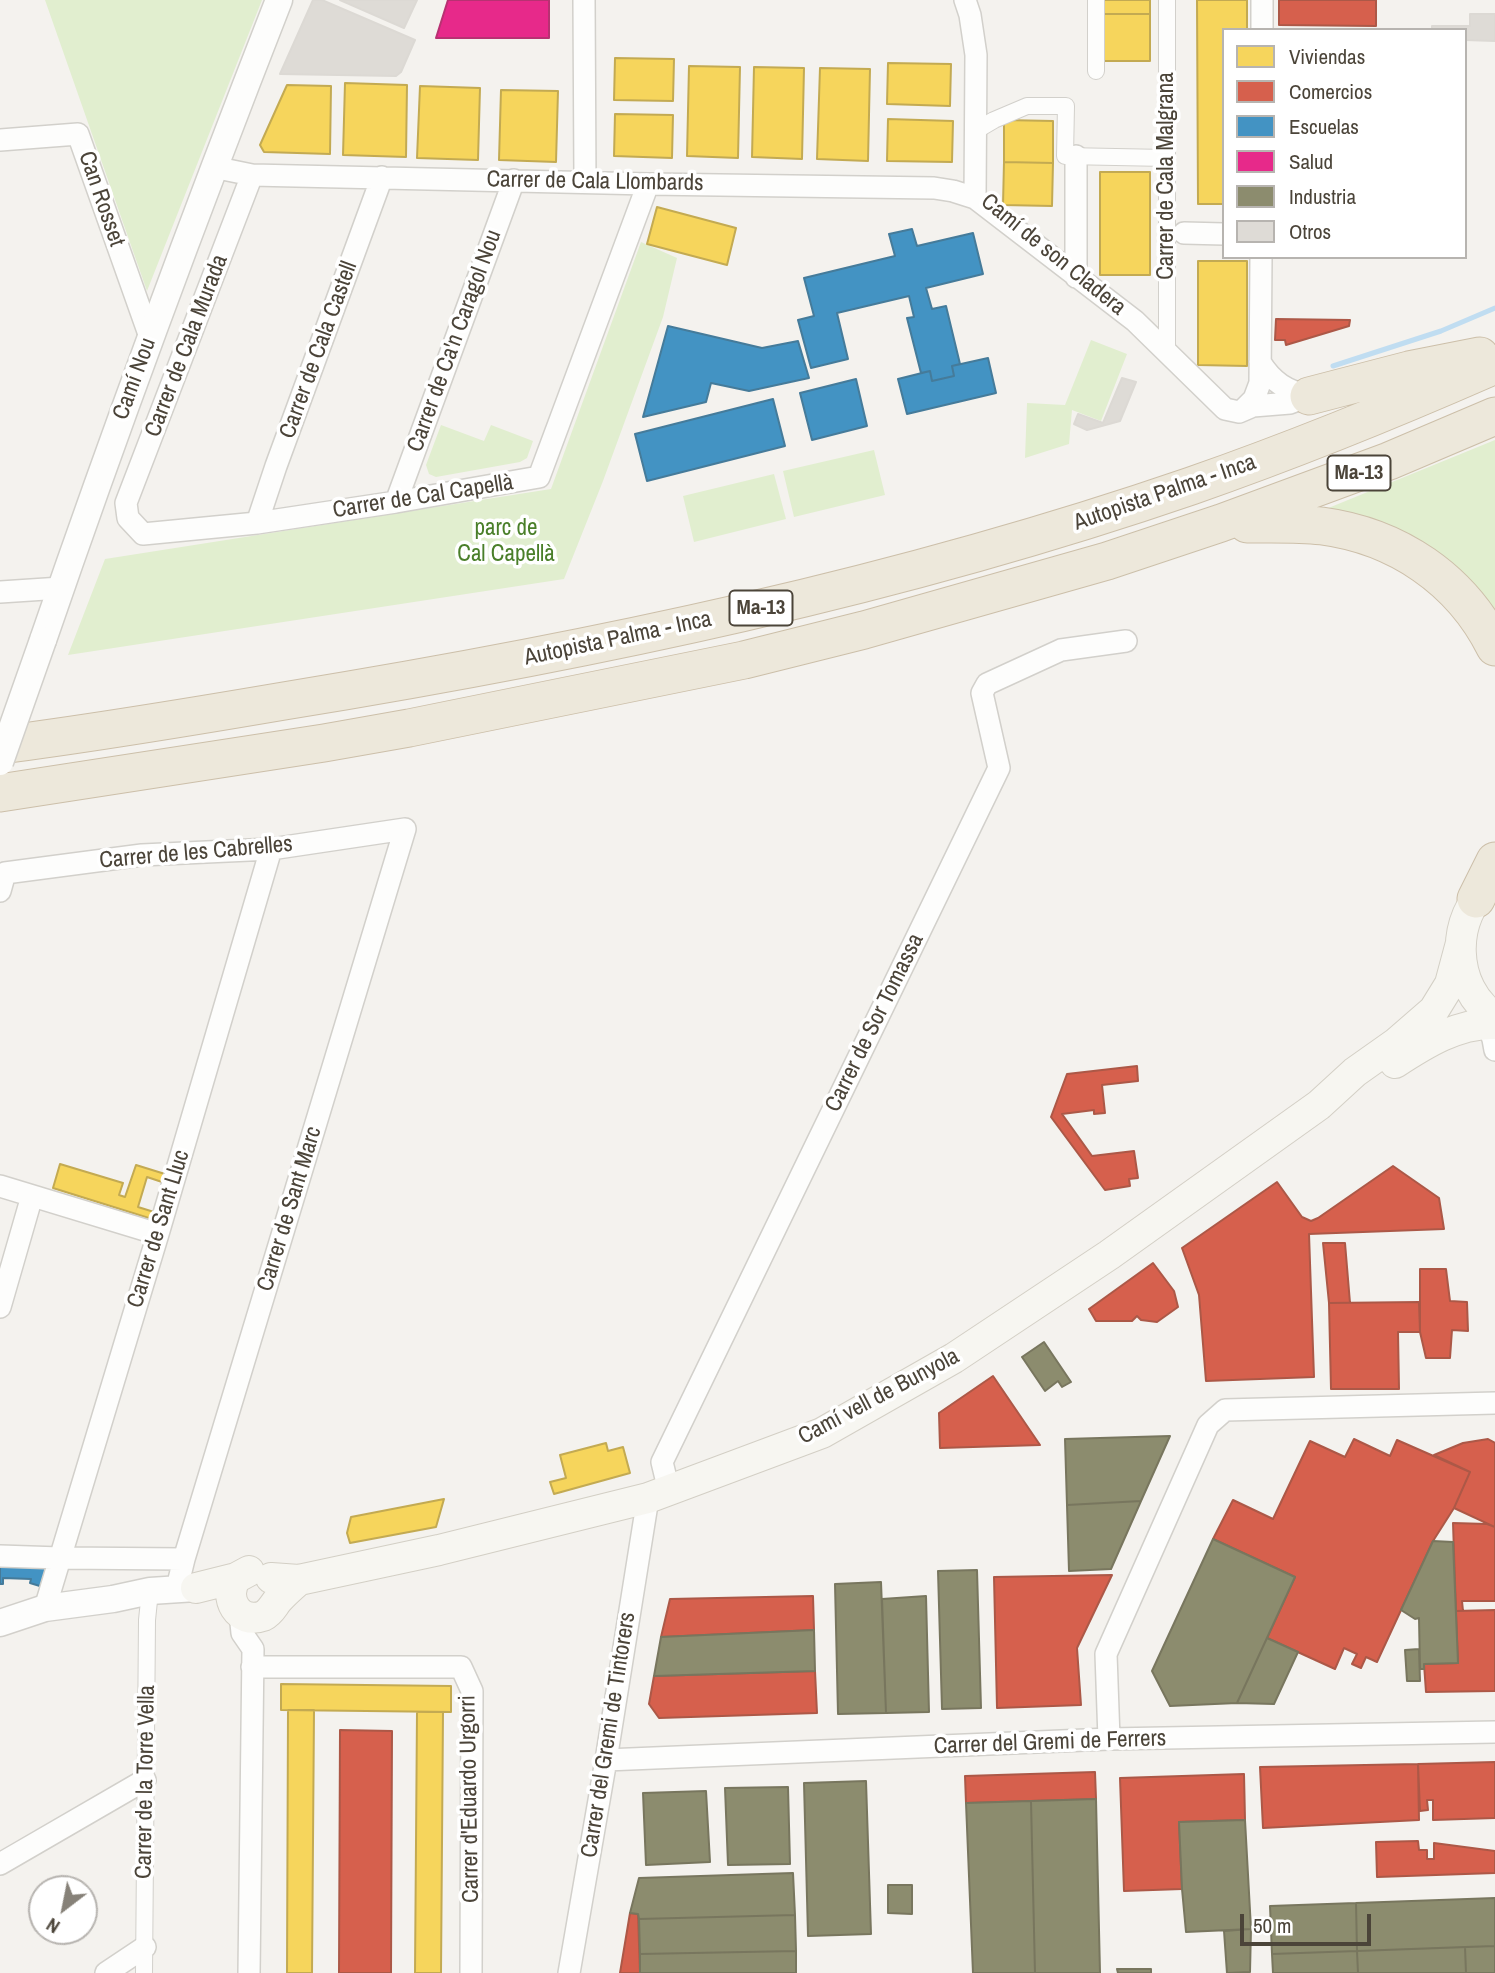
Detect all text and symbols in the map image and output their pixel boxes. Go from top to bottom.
legend [1222,28,1467,259]
text: Viviendas [1289,42,1365,71]
street label: Carrer de Cala Malgrana [1153,72,1181,280]
text: Comercios [1289,77,1372,106]
text: Escuelas [1289,112,1359,141]
text: Salud [1289,147,1333,176]
street label: Can Rosset [72,148,130,250]
street label: Carrer de Cala Llombards [486,166,704,198]
text: Industria [1289,182,1356,211]
street label: Camí de son Cladera [975,188,1131,322]
text: Otros [1289,217,1331,246]
street label: Carrer de Ca'n Caragol Nou [402,226,508,456]
street label: Carrer de Cala Murada [140,251,234,441]
street label: Carrer de Cala Castell [274,258,364,442]
street label: Camí Nou [108,334,162,424]
street label: Autopista Palma - Inca [1070,449,1260,537]
road number: Ma-13 [1328,456,1390,490]
street label: Carrer de Cal Capellà [331,469,515,525]
park label: parc de Cal Capellà [457,515,555,569]
road number: Ma-13 [730,590,792,626]
street label: Autopista Palma - Inca [522,606,714,672]
street label: Carrer de les Cabrelles [98,831,294,875]
street label: Carrer de Sor Tomassa [820,929,930,1117]
street label: Carrer de Sant Marc [252,1123,328,1295]
street label: Carrer de Sant Lluc [122,1147,196,1311]
street label: Camí vell de Bunyola [794,1343,964,1451]
street label: Carrer del Gremi de Tintorers [576,1610,642,1860]
street label: Carrer de la Torre Vella [131,1685,161,1879]
street label: Carrer d'Eduardo Urgorri [454,1695,486,1903]
street label: Carrer del Gremi de Ferrers [933,1725,1167,1761]
north arrow [28,1875,98,1945]
scale bar [1243,1899,1374,1943]
text: 50 m [1253,1911,1291,1940]
text: N [41,1912,65,1940]

